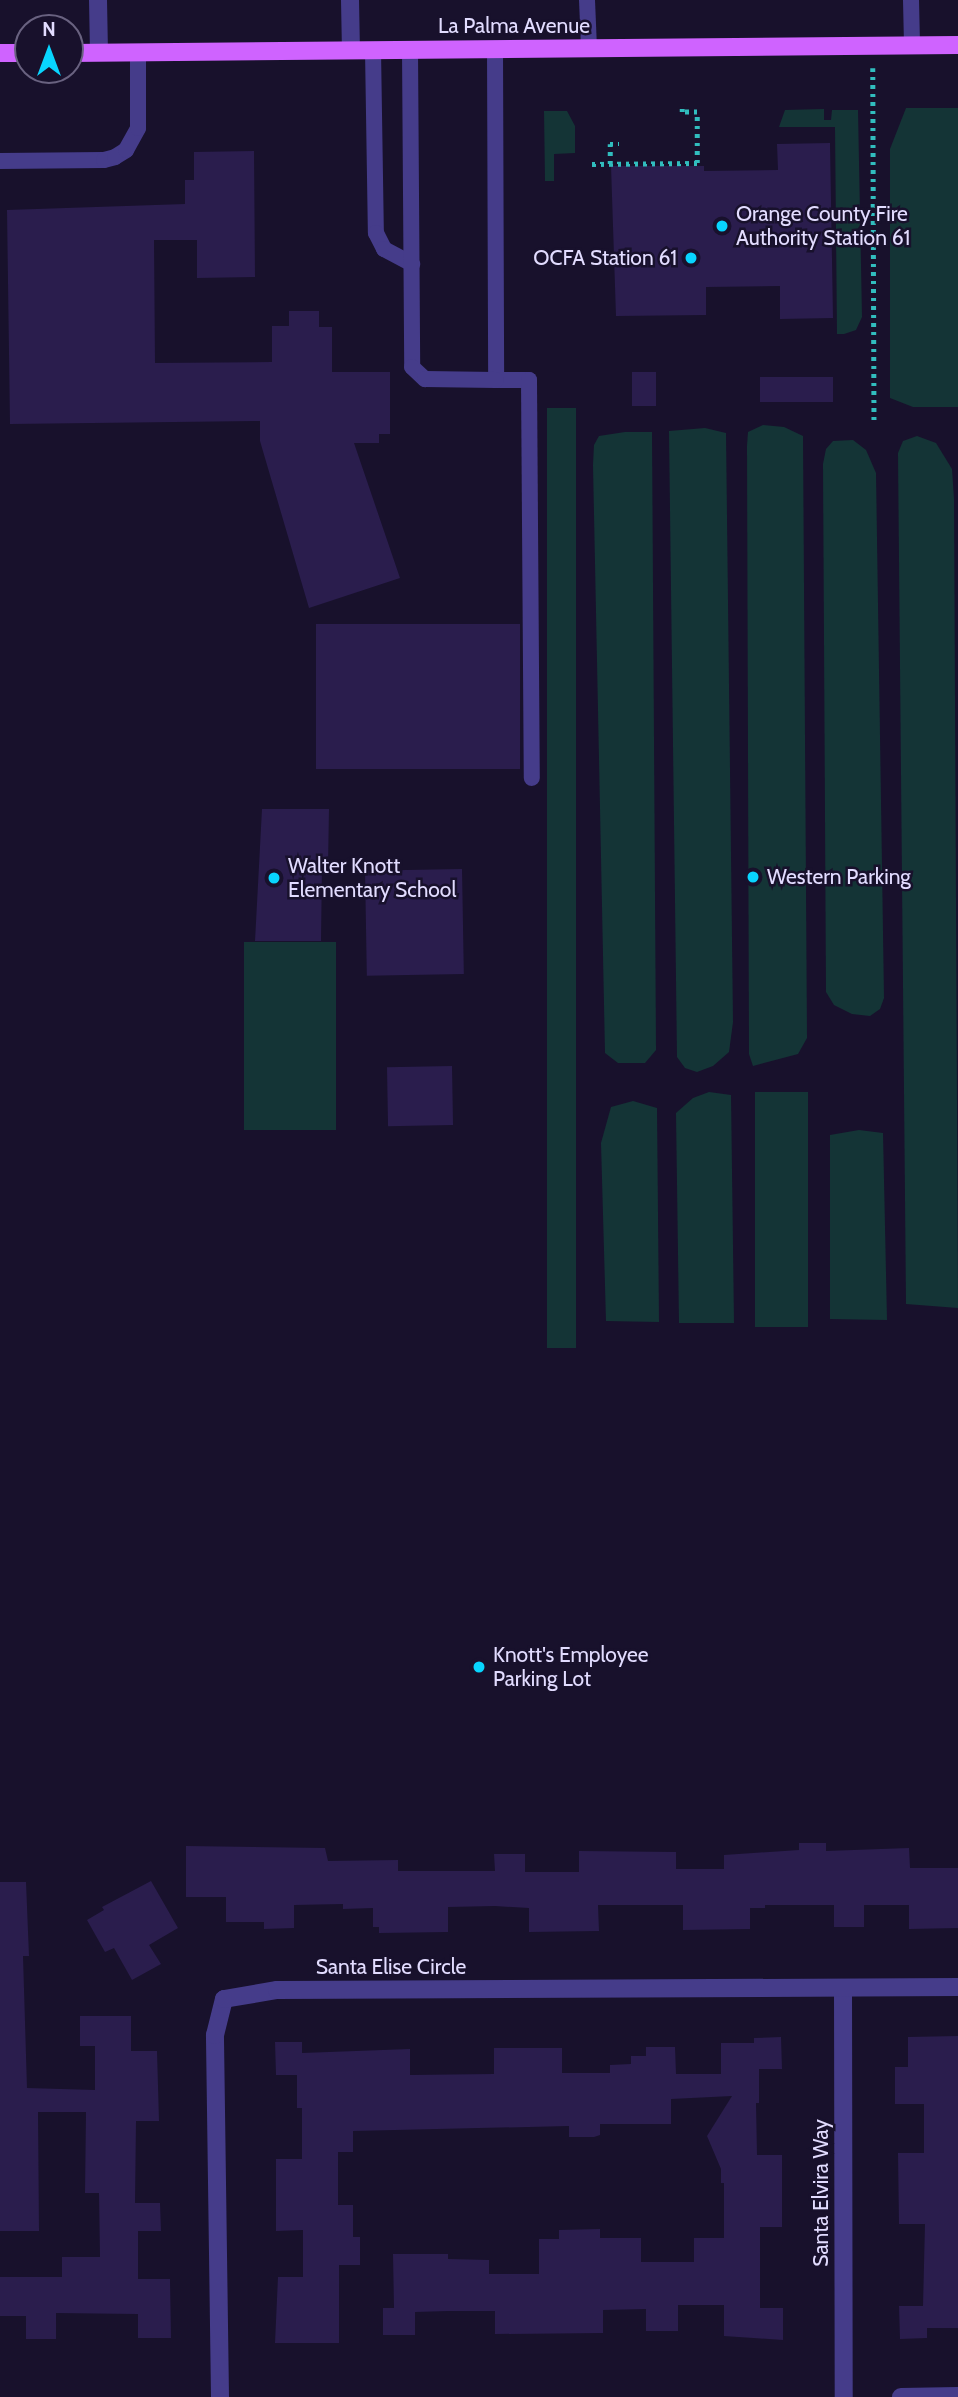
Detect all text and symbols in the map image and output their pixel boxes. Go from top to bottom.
street label: La Palma Avenue [438,13,590,39]
north arrow [14,14,84,84]
text: N [42,18,56,41]
place label: Orange County Fire Authority Station 61 [736,201,910,251]
marker: Orange County Fire Authority Station 61 [714,218,730,234]
place label: OCFA Station 61 [533,245,677,271]
marker: OCFA Station 61 [683,250,699,266]
place label: Walter Knott Elementary School [288,853,456,903]
place label: Western Parking [767,864,911,890]
marker: Western Parking [745,869,761,885]
marker: Walter Knott Elementary School [266,870,282,886]
place label: Knott's Employee Parking Lot [493,1642,649,1692]
marker: Knott's Employee Parking Lot [471,1659,487,1675]
street label: Santa Elise Circle [316,1954,466,1980]
street label: Santa Elvira Way [808,2119,834,2267]

